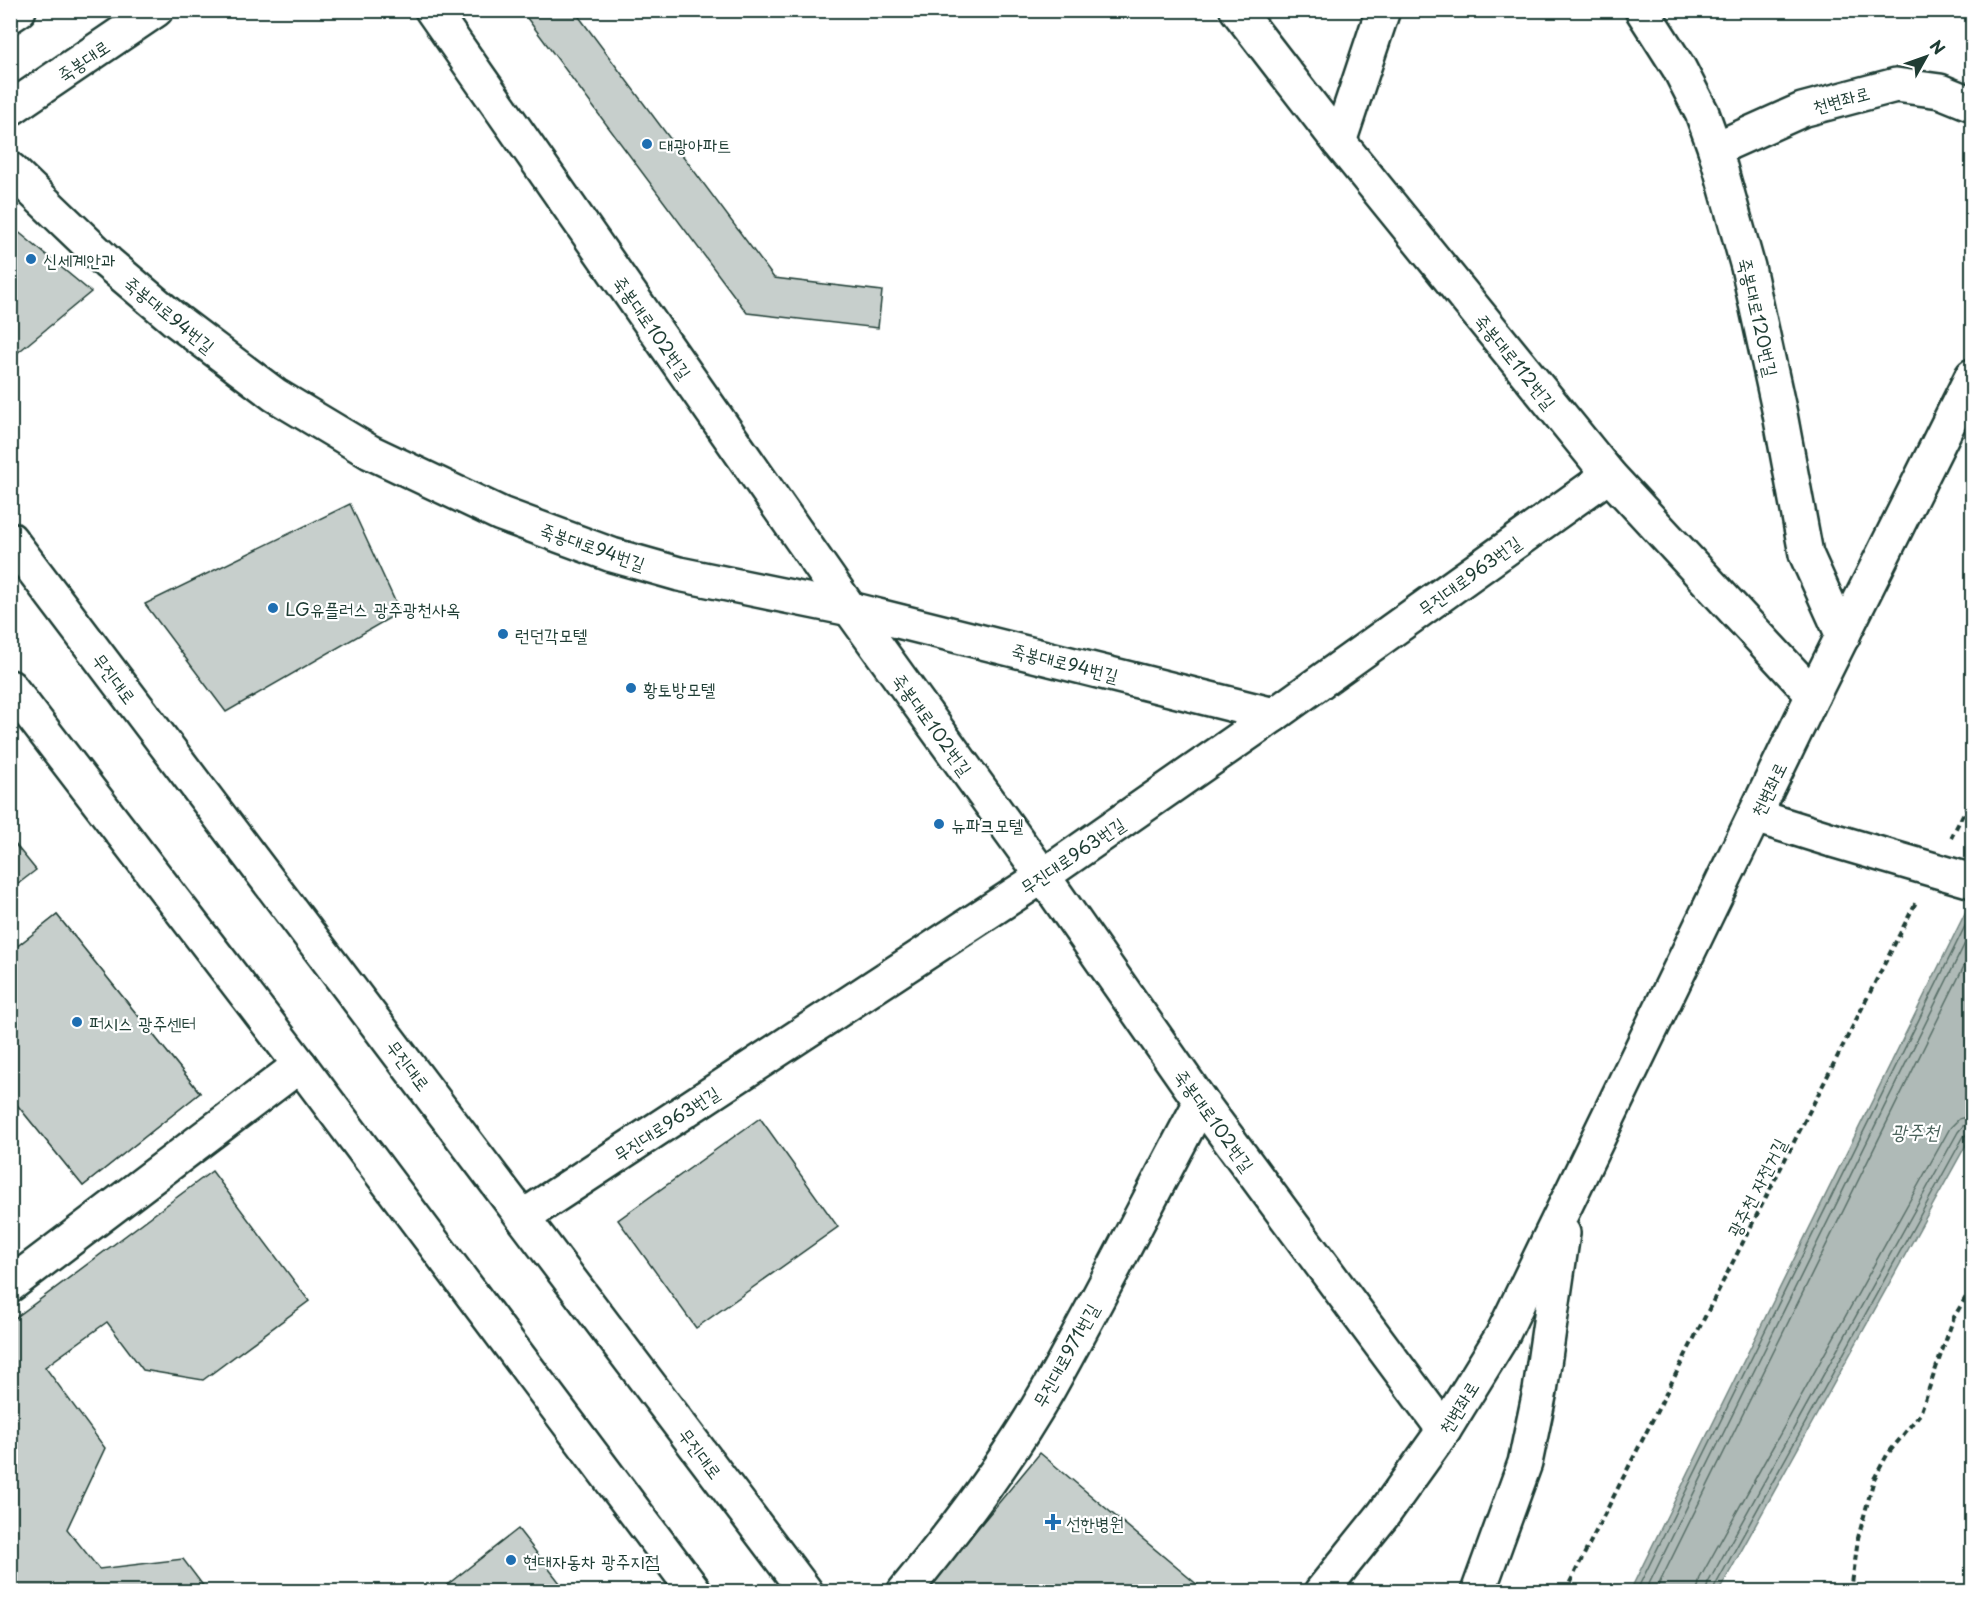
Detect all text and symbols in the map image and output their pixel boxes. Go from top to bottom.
north arrow [1896,27,1956,87]
street label: 죽봉대로 [51,33,115,87]
text: N [1925,34,1952,59]
street label: 천변좌로 [1810,78,1872,120]
place label: 대광아파트 [659,131,731,158]
marker: 대광아파트 [640,137,654,151]
place label: 신세계안과 [43,246,115,273]
marker: 신세계안과 [24,252,38,266]
street label: 죽봉대로120번길 [1732,255,1786,379]
street label: 죽봉대로94번길 [119,269,221,359]
street label: 죽봉대로102번길 [607,270,699,384]
street label: 죽봉대로112번길 [1469,307,1563,415]
street label: 죽봉대로94번길 [537,515,650,577]
street label: 무진대로963번길 [1412,528,1526,622]
place label: LG유플러스 광주광천사옥 [285,595,461,622]
marker: LG유플러스 광주광천사옥 [266,601,280,615]
place label: 런던각모텔 [515,621,587,648]
marker: 런던각모텔 [496,627,510,641]
street label: 죽봉대로94번길 [1009,636,1122,688]
street label: 무진대로 [87,647,143,709]
street label: 죽봉대로102번길 [887,667,980,781]
place label: 황토방모텔 [643,675,715,702]
marker: 황토방모텔 [624,681,638,695]
street label: 천변좌로 [1743,757,1793,821]
street label: 무진대로963번길 [1014,810,1130,900]
place label: 뉴파크모텔 [951,811,1023,838]
marker: 뉴파크모텔 [932,817,946,831]
place label: 퍼시스 광주센터 [89,1009,196,1036]
marker: 퍼시스 광주센터 [70,1015,84,1029]
street label: 무진대로 [381,1034,437,1096]
street label: 죽봉대로102번길 [1169,1063,1262,1177]
street label: 무진대로963번길 [608,1078,725,1167]
water label: 광주천 [1891,1116,1941,1146]
street label: 광주천 자전거길 [1720,1133,1793,1241]
street label: 무진대로971번길 [1025,1298,1105,1412]
street label: 천변좌로 [1431,1375,1485,1439]
street label: 무진대로 [673,1422,729,1484]
place label: 선한병원 [1066,1509,1124,1536]
marker: 선한병원 [1044,1513,1062,1531]
place label: 현대자동차 광주지점 [523,1547,660,1574]
marker: 현대자동차 광주지점 [504,1553,518,1567]

